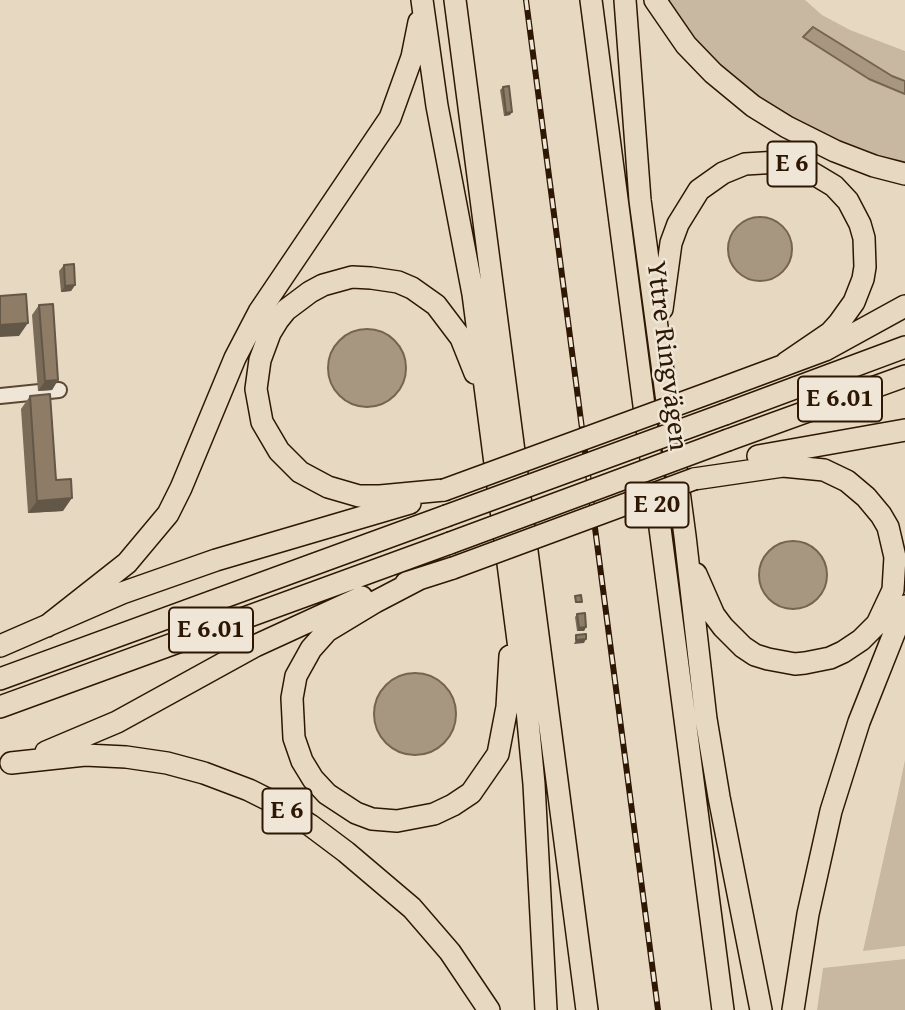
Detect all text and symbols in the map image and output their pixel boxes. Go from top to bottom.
road number: E 6 [768,141,816,186]
street label: Yttre Ringvägen [638,259,694,453]
road number: E 6.01 [798,376,882,422]
road number: E 20 [626,482,688,527]
road number: E 6.01 [169,608,253,652]
road number: E 6 [262,789,312,834]

